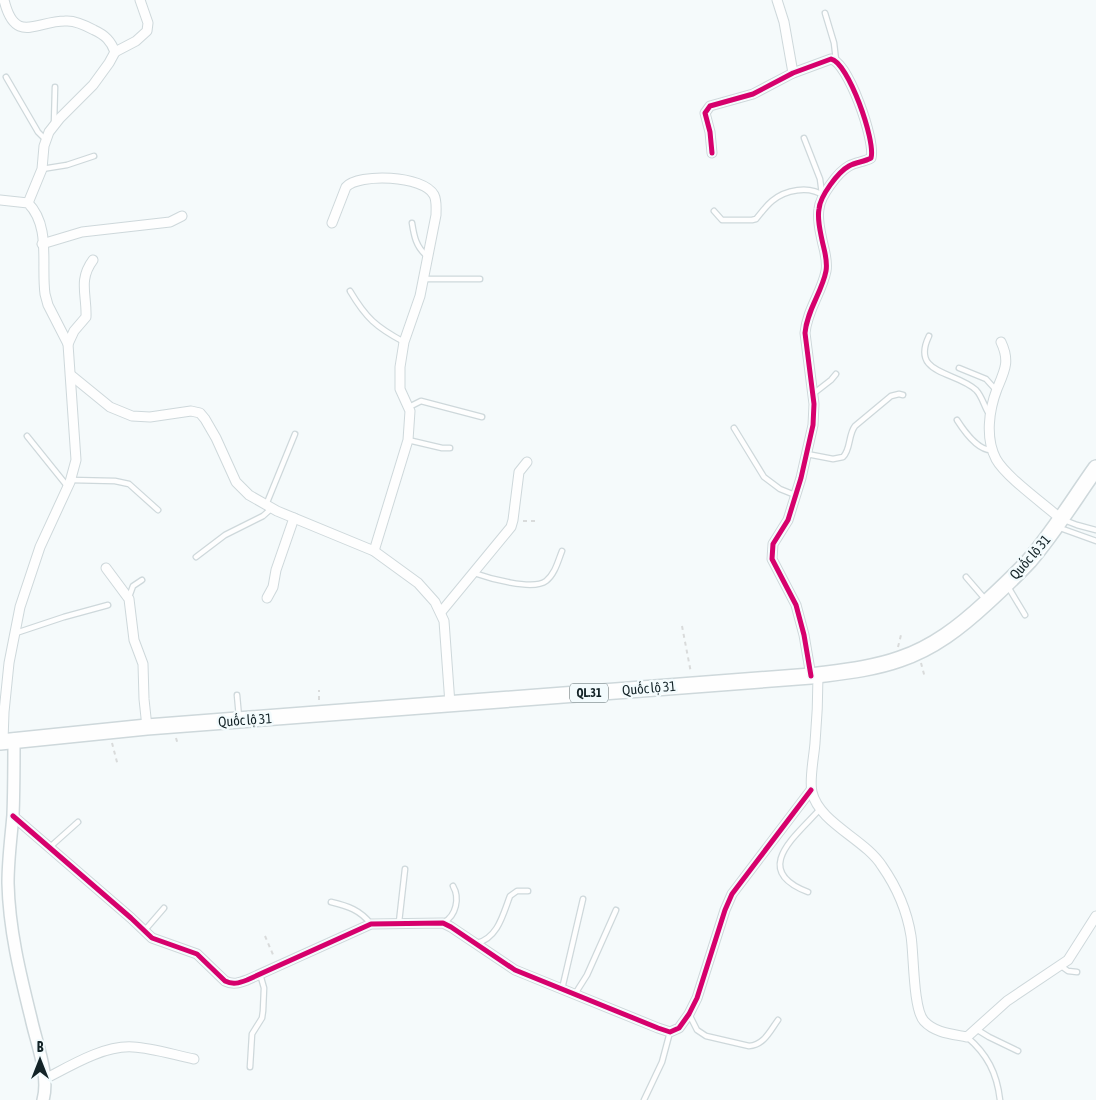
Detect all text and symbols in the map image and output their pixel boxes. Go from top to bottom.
street label: Quốc lộ 31 [1006,531,1054,583]
street label: Quốc lộ 31 [621,677,677,698]
road number: QL.31 [570,684,608,702]
street label: Quốc lộ 31 [218,709,272,730]
north arrow [15,1035,65,1085]
text: B [37,1039,44,1055]

